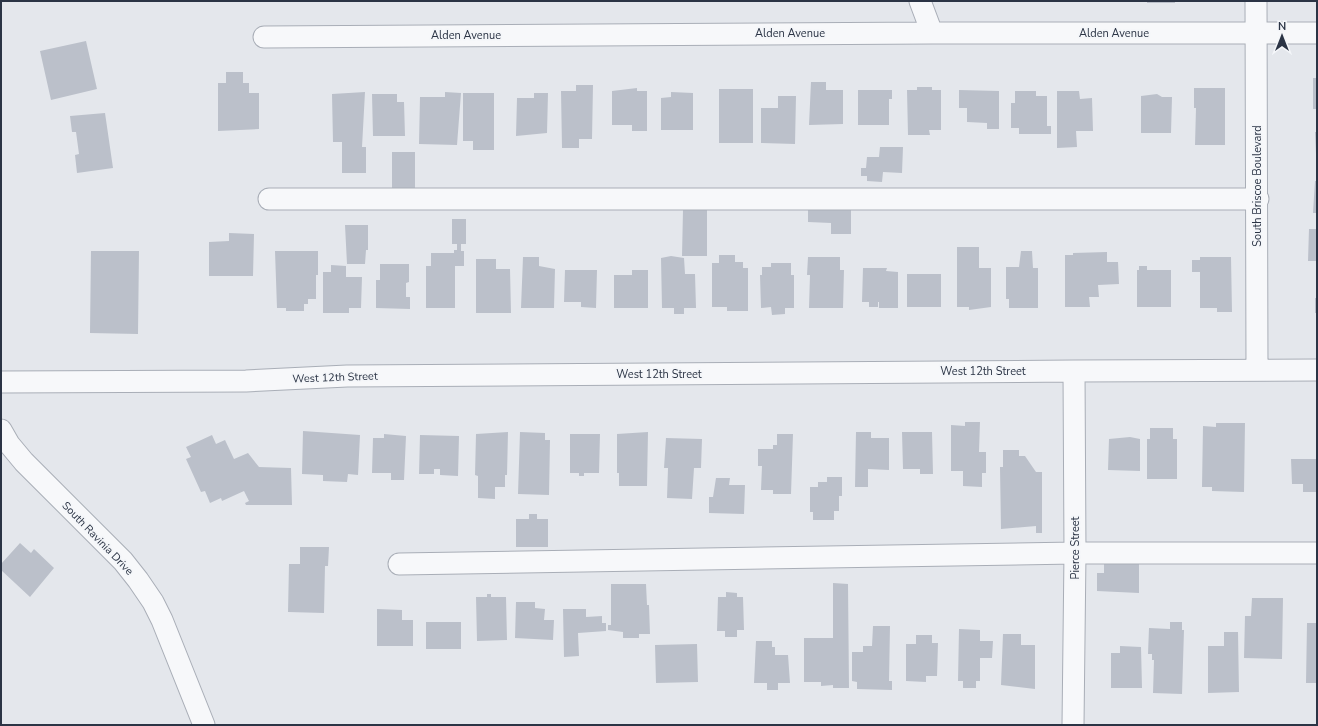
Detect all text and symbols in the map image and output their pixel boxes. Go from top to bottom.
north arrow [1262,16,1302,56]
text: N [1278,19,1286,34]
street label: Alden Avenue [755,26,825,41]
street label: Alden Avenue [1079,26,1149,41]
street label: Alden Avenue [431,28,501,43]
street label: South Briscoe Boulevard [1250,125,1265,247]
street label: West 12th Street [940,364,1026,379]
street label: West 12th Street [616,367,702,382]
street label: West 12th Street [292,369,378,386]
street label: South Ravinia Drive [59,498,137,578]
street label: Pierce Street [1068,516,1083,579]

